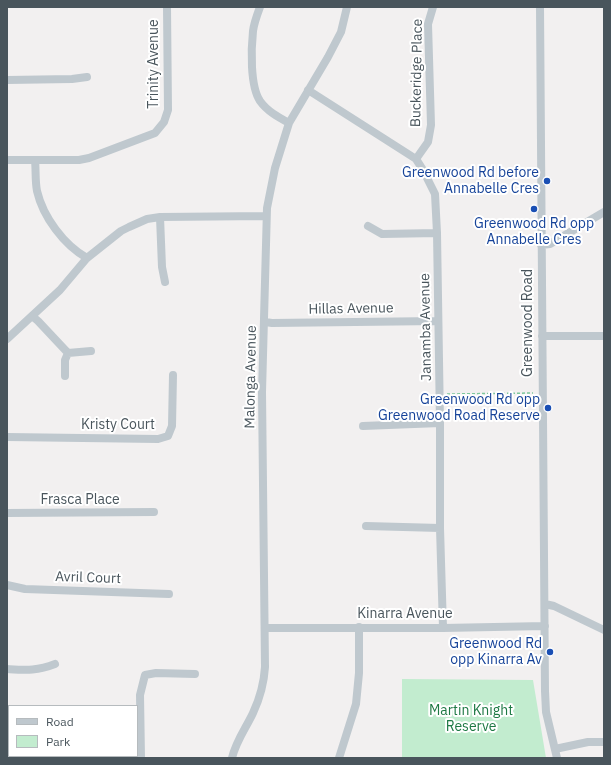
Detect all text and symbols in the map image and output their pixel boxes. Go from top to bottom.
street label: Trinity Avenue [146,19,162,109]
street label: Buckeridge Place [408,19,426,127]
place label: Greenwood Rd before Annabelle Cres [402,165,539,198]
marker: Greenwood Rd before Annabelle Cres [542,176,552,186]
marker: Greenwood Rd opp Annabelle Cres [529,204,539,214]
place label: Greenwood Rd opp Annabelle Cres [474,216,594,248]
street label: Greenwood Road [520,269,536,377]
street label: Janamba Avenue [417,273,435,381]
street label: Hillas Avenue [308,300,394,318]
street label: Malonga Avenue [242,325,260,429]
place label: Greenwood Rd opp Greenwood Road Reserve [378,392,540,424]
marker: Greenwood Rd opp Greenwood Road Reserve [543,403,553,413]
street label: Kristy Court [81,417,155,433]
street label: Frasca Place [40,492,120,508]
street label: Avril Court [55,568,121,588]
street label: Kinarra Avenue [357,606,453,622]
place label: Greenwood Rd opp Kinarra Av [449,636,542,668]
marker: Greenwood Rd opp Kinarra Av [545,647,555,657]
park label: Martin Knight Reserve [429,703,513,736]
legend [8,705,138,757]
text: Road [46,714,74,729]
text: Park [46,734,70,749]

